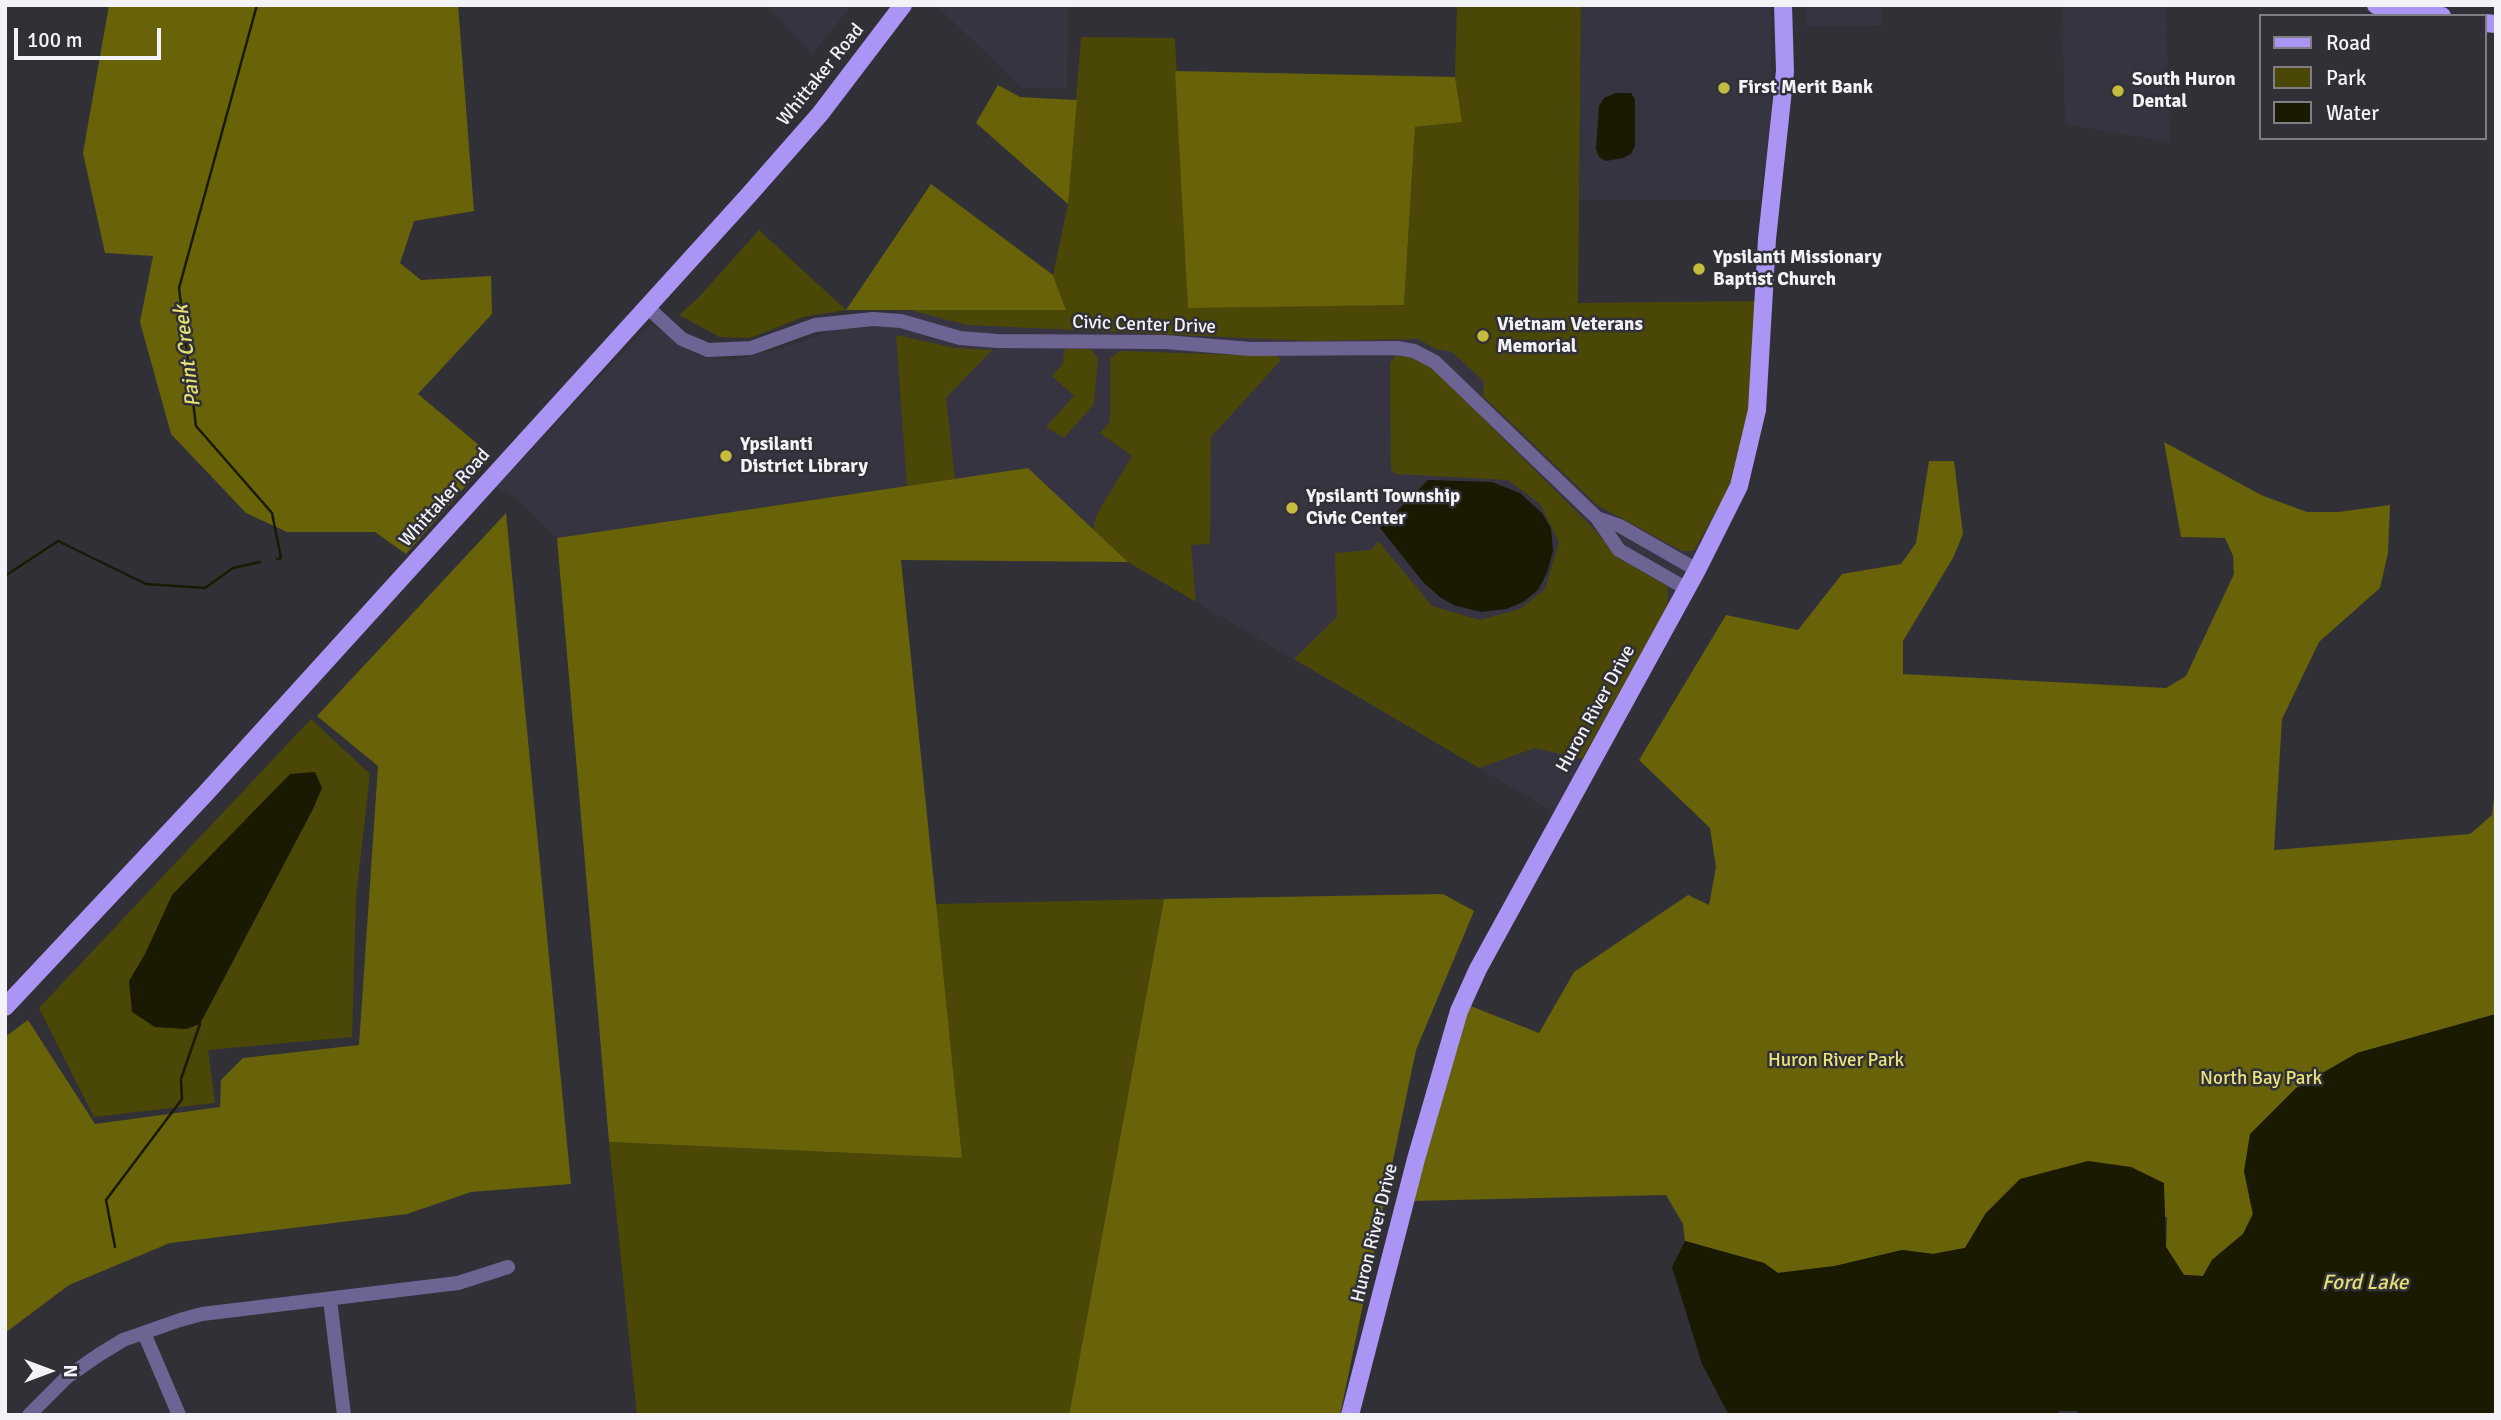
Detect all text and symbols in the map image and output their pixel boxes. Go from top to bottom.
scale bar [18,14,164,58]
legend [2260,14,2487,140]
street label: Whittaker Road [773,19,869,131]
text: 100 m [27,27,82,53]
text: Road [2326,30,2371,56]
text: Park [2326,65,2366,91]
place label: South Huron Dental [2132,69,2236,113]
place label: First Merit Bank [1738,77,1873,99]
marker: First Merit Bank [1716,80,1732,96]
marker: South Huron Dental [2110,83,2126,99]
text: Water [2326,100,2379,126]
place label: Ypsilanti Missionary Baptist Church [1713,247,1882,291]
marker: Ypsilanti Missionary Baptist Church [1691,261,1707,277]
water label: Paint Creek [169,303,207,409]
street label: Civic Center Drive [1072,311,1216,339]
place label: Vietnam Veterans Memorial [1497,314,1643,358]
marker: Vietnam Veterans Memorial [1475,328,1491,344]
place label: Ypsilanti District Library [740,434,868,478]
street label: Whittaker Road [395,444,495,552]
marker: Ypsilanti District Library [718,448,734,464]
place label: Ypsilanti Township Civic Center [1306,486,1460,530]
marker: Ypsilanti Township Civic Center [1284,500,1300,516]
street label: Huron River Drive [1552,641,1640,777]
park label: Huron River Park [1768,1050,1904,1072]
park label: North Bay Park [2200,1068,2322,1090]
street label: Huron River Drive [1347,1161,1403,1305]
water label: Ford Lake [2322,1270,2408,1296]
north arrow [14,1336,84,1406]
text: N [58,1364,82,1378]

